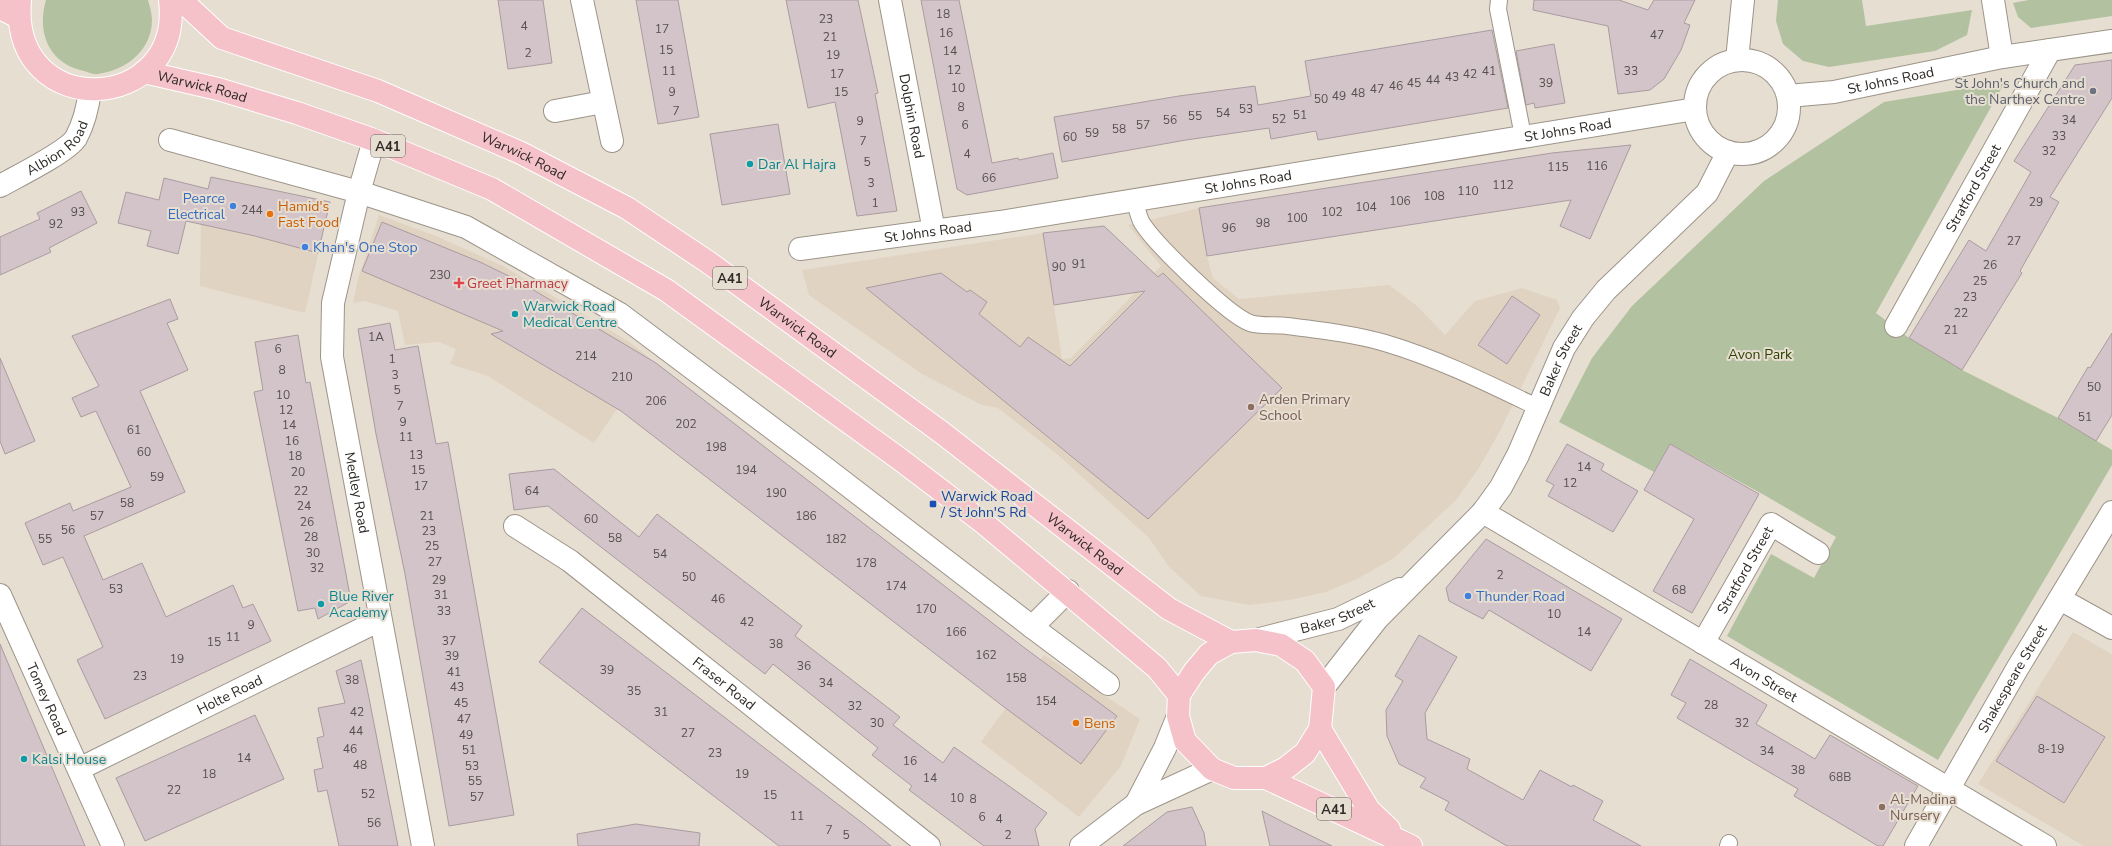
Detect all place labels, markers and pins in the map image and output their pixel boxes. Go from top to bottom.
place label: St John's Church and the Narthex Centre [1955,74,2085,109]
marker: St John's Church and the Narthex Centre [2088,86,2098,96]
place label: Dar Al Hajra [758,155,836,174]
marker: Dar Al Hajra [745,159,755,169]
place label: Pearce Electrical [168,189,226,224]
place label: Hamid's Fast Food [278,197,339,232]
marker: Pearce Electrical [228,201,238,211]
marker: Hamid's Fast Food [265,209,275,219]
place label: Khan's One Stop [313,238,418,257]
marker: Khan's One Stop [300,242,310,252]
place label: Greet Pharmacy [467,274,569,293]
marker: Greet Pharmacy [454,278,464,288]
place label: Warwick Road Medical Centre [523,297,617,332]
marker: Warwick Road Medical Centre [510,309,520,319]
place label: Arden Primary School [1259,390,1351,425]
marker: Arden Primary School [1246,402,1256,412]
place label: Warwick Road / St John'S Rd [940,487,1033,522]
marker: Warwick Road / St John'S Rd [928,499,938,509]
place label: Blue River Academy [329,587,394,622]
place label: Thunder Road [1476,587,1565,606]
marker: Thunder Road [1463,591,1473,601]
marker: Blue River Academy [316,599,326,609]
place label: Bens [1084,714,1116,733]
marker: Bens [1071,718,1081,728]
place label: Kalsi House [32,750,106,769]
marker: Kalsi House [19,754,29,764]
place label: Al-Madina Nursery [1890,790,1956,825]
marker: Al-Madina Nursery [1877,802,1887,812]

